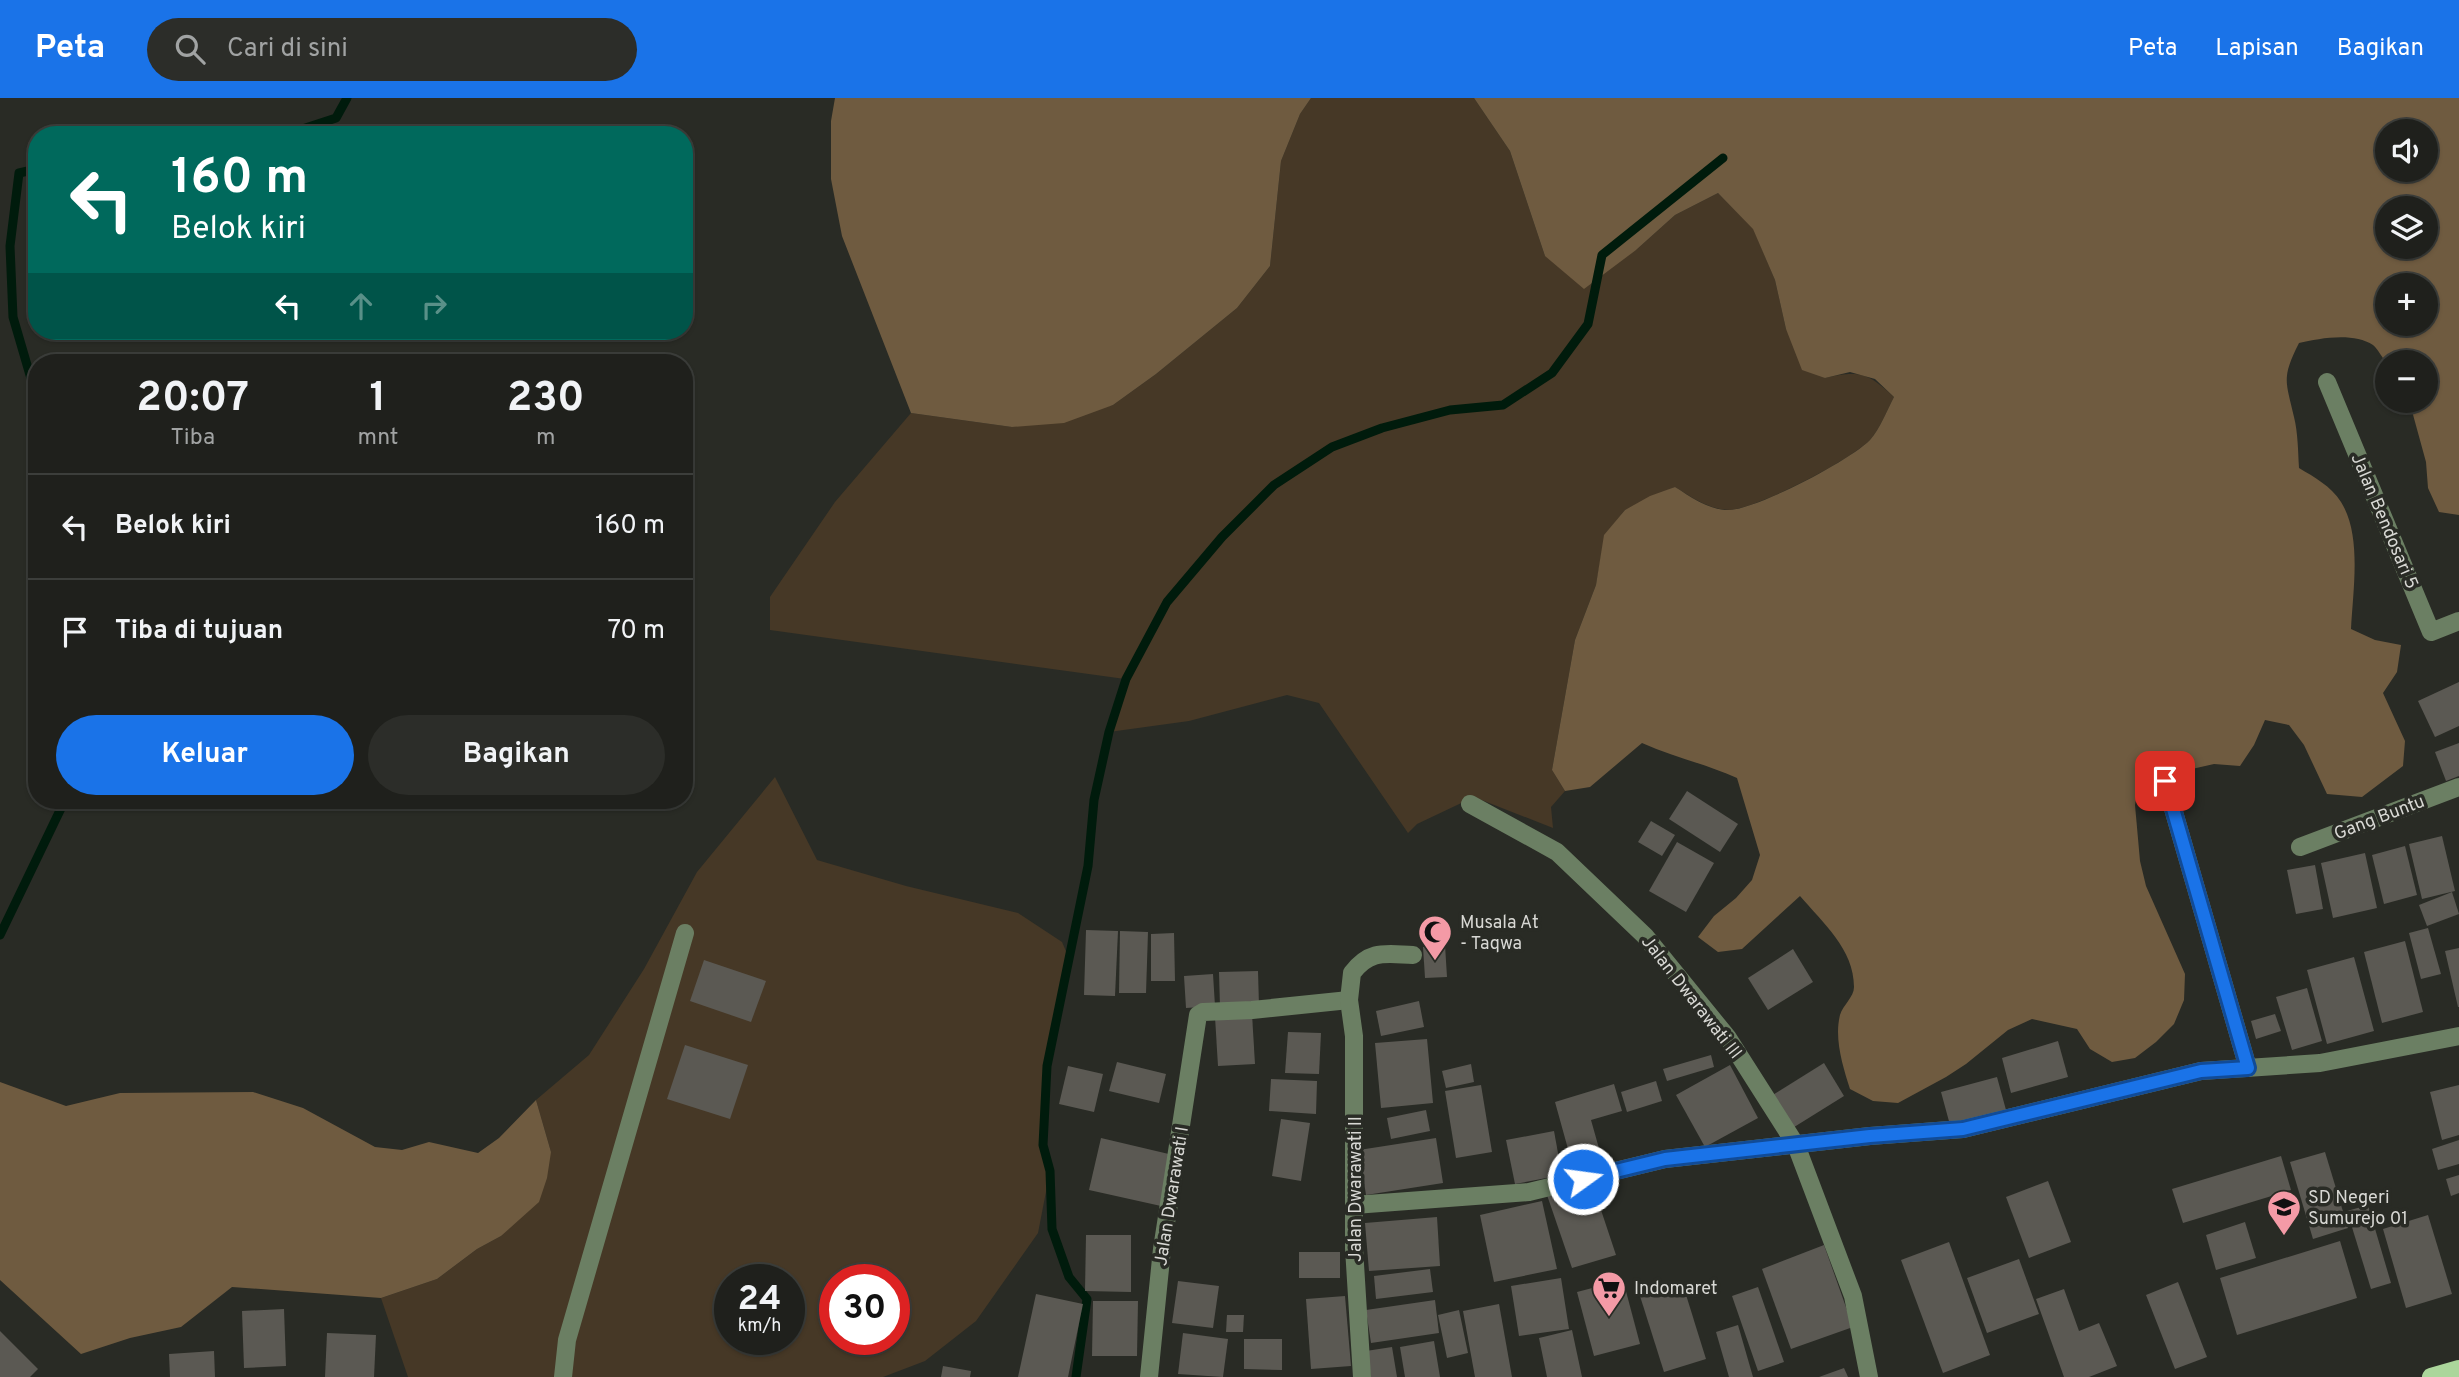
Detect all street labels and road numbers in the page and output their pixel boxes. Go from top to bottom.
street label: Jalan Bendosari 5 [2345,450,2423,593]
street label: Gang Buntu [2331,791,2428,846]
street label: Jalan Dwarawati III [1635,931,1746,1064]
street label: Jalan Dwarawati II [1345,1116,1368,1262]
street label: Jalan Dwarawati I [1150,1125,1195,1268]

